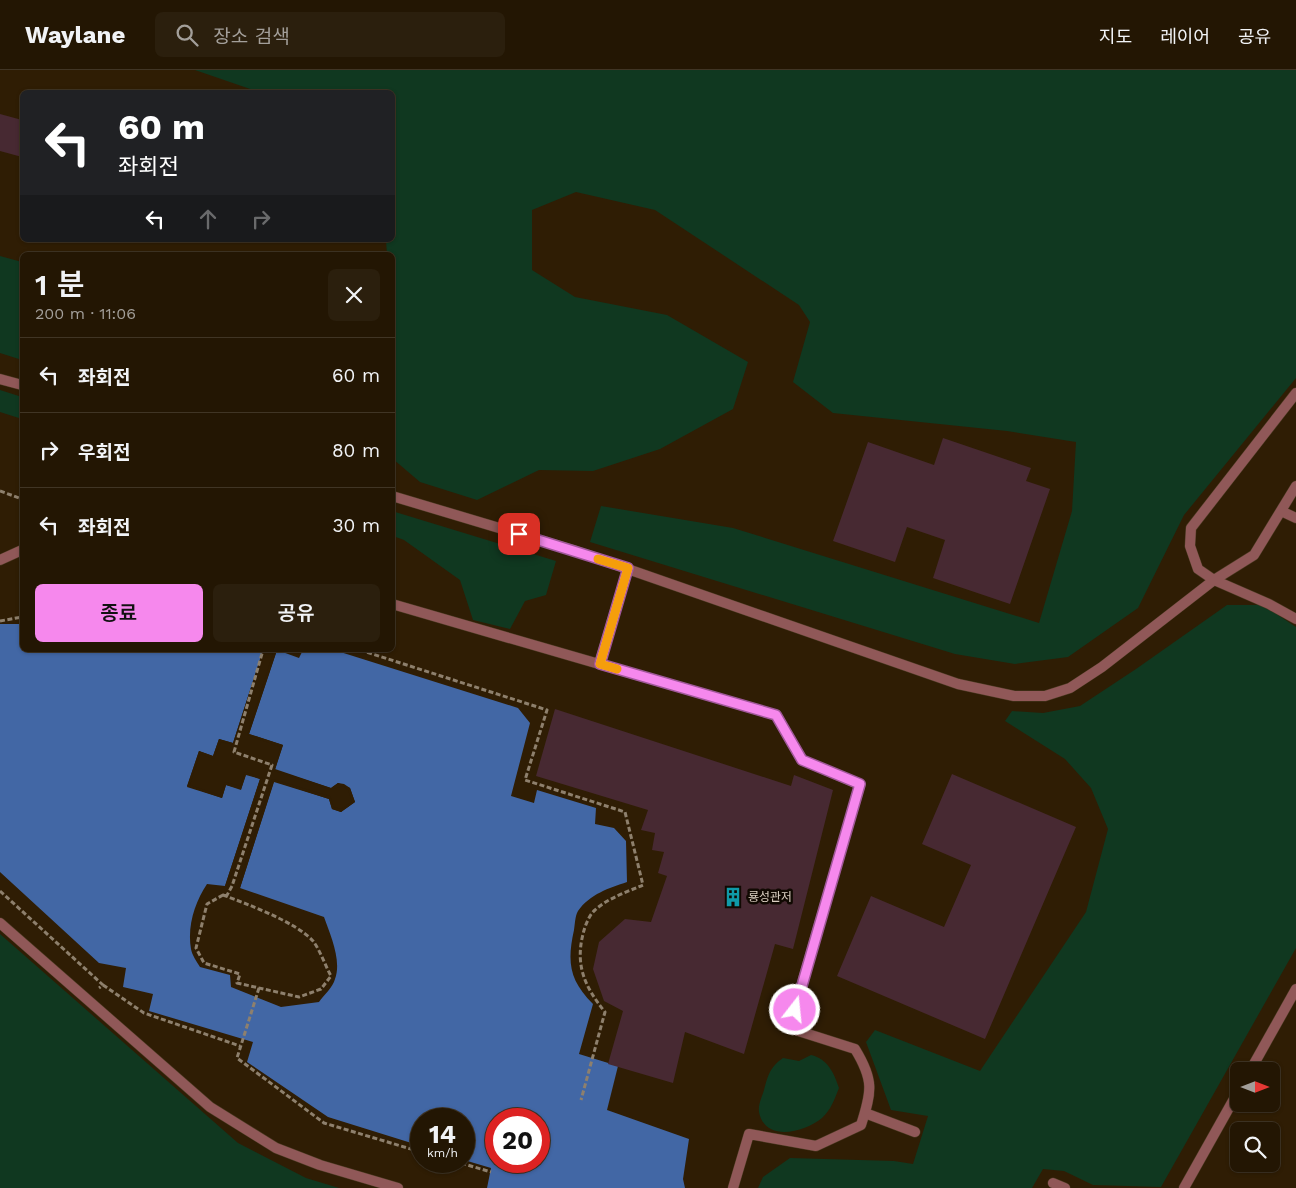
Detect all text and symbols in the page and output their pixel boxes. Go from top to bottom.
search box [155,12,505,57]
text: Waylane [25,21,125,49]
icon: search [173,21,201,49]
text: 장소 검색 [213,25,290,48]
text: 지도 [1099,26,1132,47]
text: 레이어 [1160,26,1210,47]
text: 공유 [1238,26,1271,47]
text: 60 m [118,106,205,148]
icon: left [35,110,100,175]
text: 좌회전 [118,154,179,179]
icon: left [141,205,169,233]
icon: ahead [194,205,222,233]
icon: right [247,205,275,233]
text: 1 분 [35,267,84,302]
button: close [328,269,380,321]
text: 200 m · 11:06 [35,304,136,323]
icon: left [35,361,63,389]
text: 60 m [332,364,380,387]
text: 좌회전 [78,366,130,389]
icon: right [35,436,63,464]
text: 80 m [332,439,380,462]
text: 우회전 [78,441,130,464]
icon: left [35,511,63,539]
pin [498,513,540,555]
text: 30 m [333,514,380,537]
text: 좌회전 [78,516,130,539]
icon: arrive [505,520,533,548]
button: 종료 [35,584,203,642]
button: 공유 [213,584,380,642]
building icon: 룡성관저 [722,886,744,908]
place label: 룡성관저 [748,890,792,904]
position arrow [768,983,820,1035]
north arrow [1230,1062,1280,1112]
map controls [1230,1062,1280,1172]
speed limit sign: 20 [485,1108,550,1173]
text: 14 [429,1120,456,1149]
button: search [1230,1122,1280,1172]
text: km/h [427,1146,458,1160]

